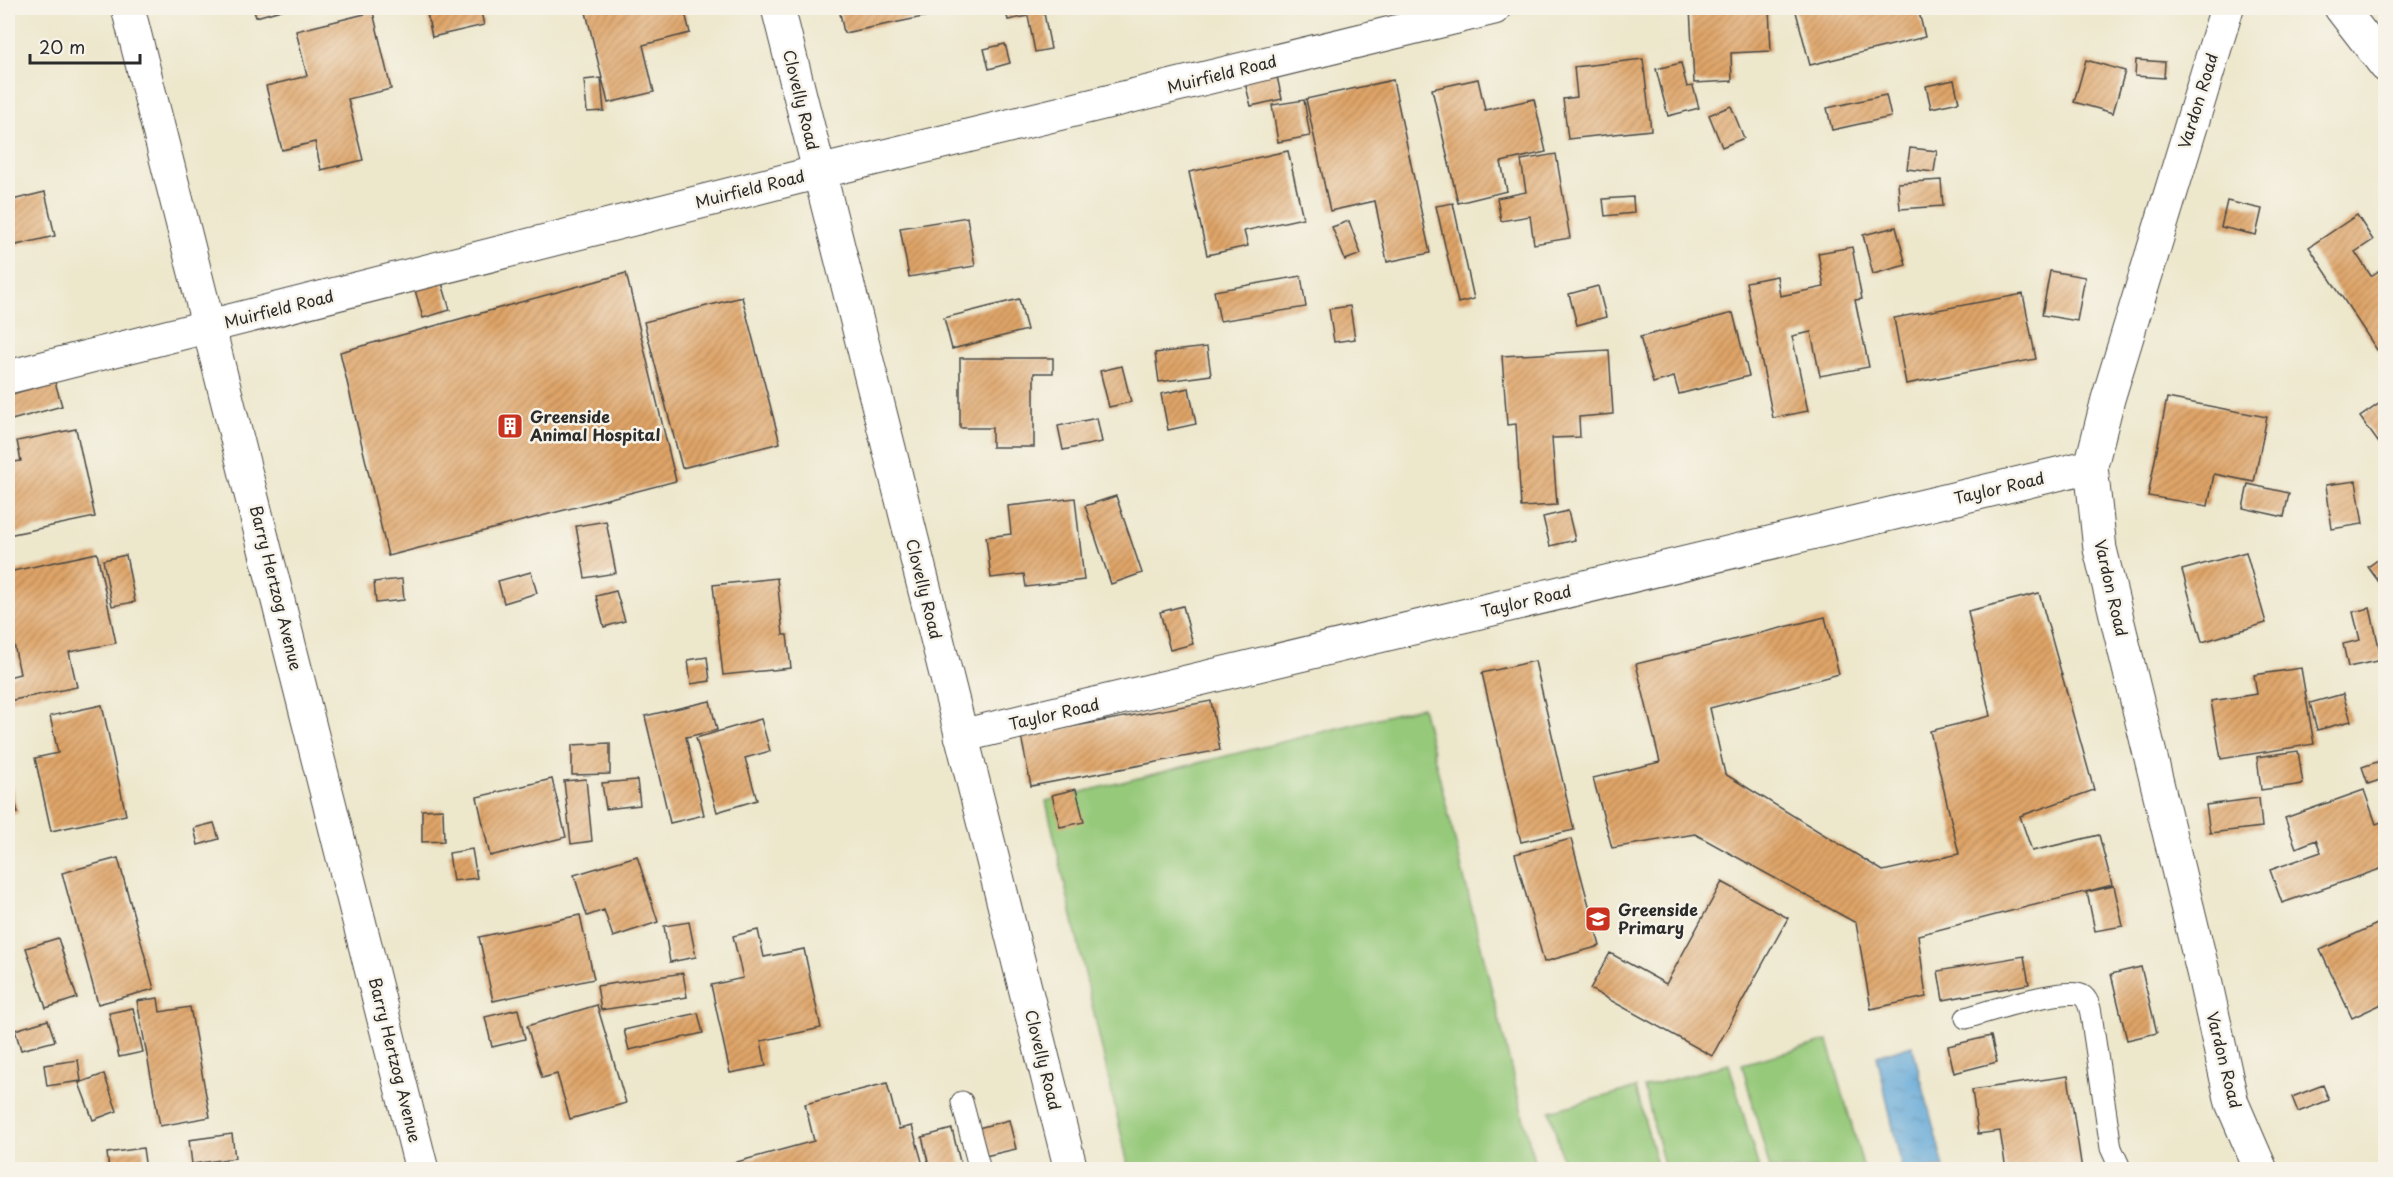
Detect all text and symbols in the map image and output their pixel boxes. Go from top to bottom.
scale bar [30,27,140,65]
text: 20 m [39,33,85,60]
street label: Clovelly Road [778,47,826,153]
street label: Muirfield Road [1164,48,1279,98]
street label: Vardon Road [2171,50,2223,152]
street label: Muirfield Road [692,163,807,213]
street label: Muirfield Road [221,283,336,333]
place label: Greenside Animal Hospital [529,404,660,446]
building icon: Greenside Animal Hospital [495,411,525,441]
street label: Taylor Road [1951,465,2046,509]
street label: Barry Hertzog Avenue [245,503,309,673]
street label: Clovelly Road [901,536,949,642]
street label: Vardon Road [2089,537,2135,639]
street label: Taylor Road [1478,578,1573,622]
street label: Taylor Road [1006,691,1101,735]
place label: Greenside Primary [1618,897,1698,939]
school or university icon: Greenside Primary [1583,904,1613,934]
street label: Barry Hertzog Avenue [364,975,428,1145]
street label: Clovelly Road [1020,1007,1068,1113]
street label: Vardon Road [2201,1009,2249,1111]

